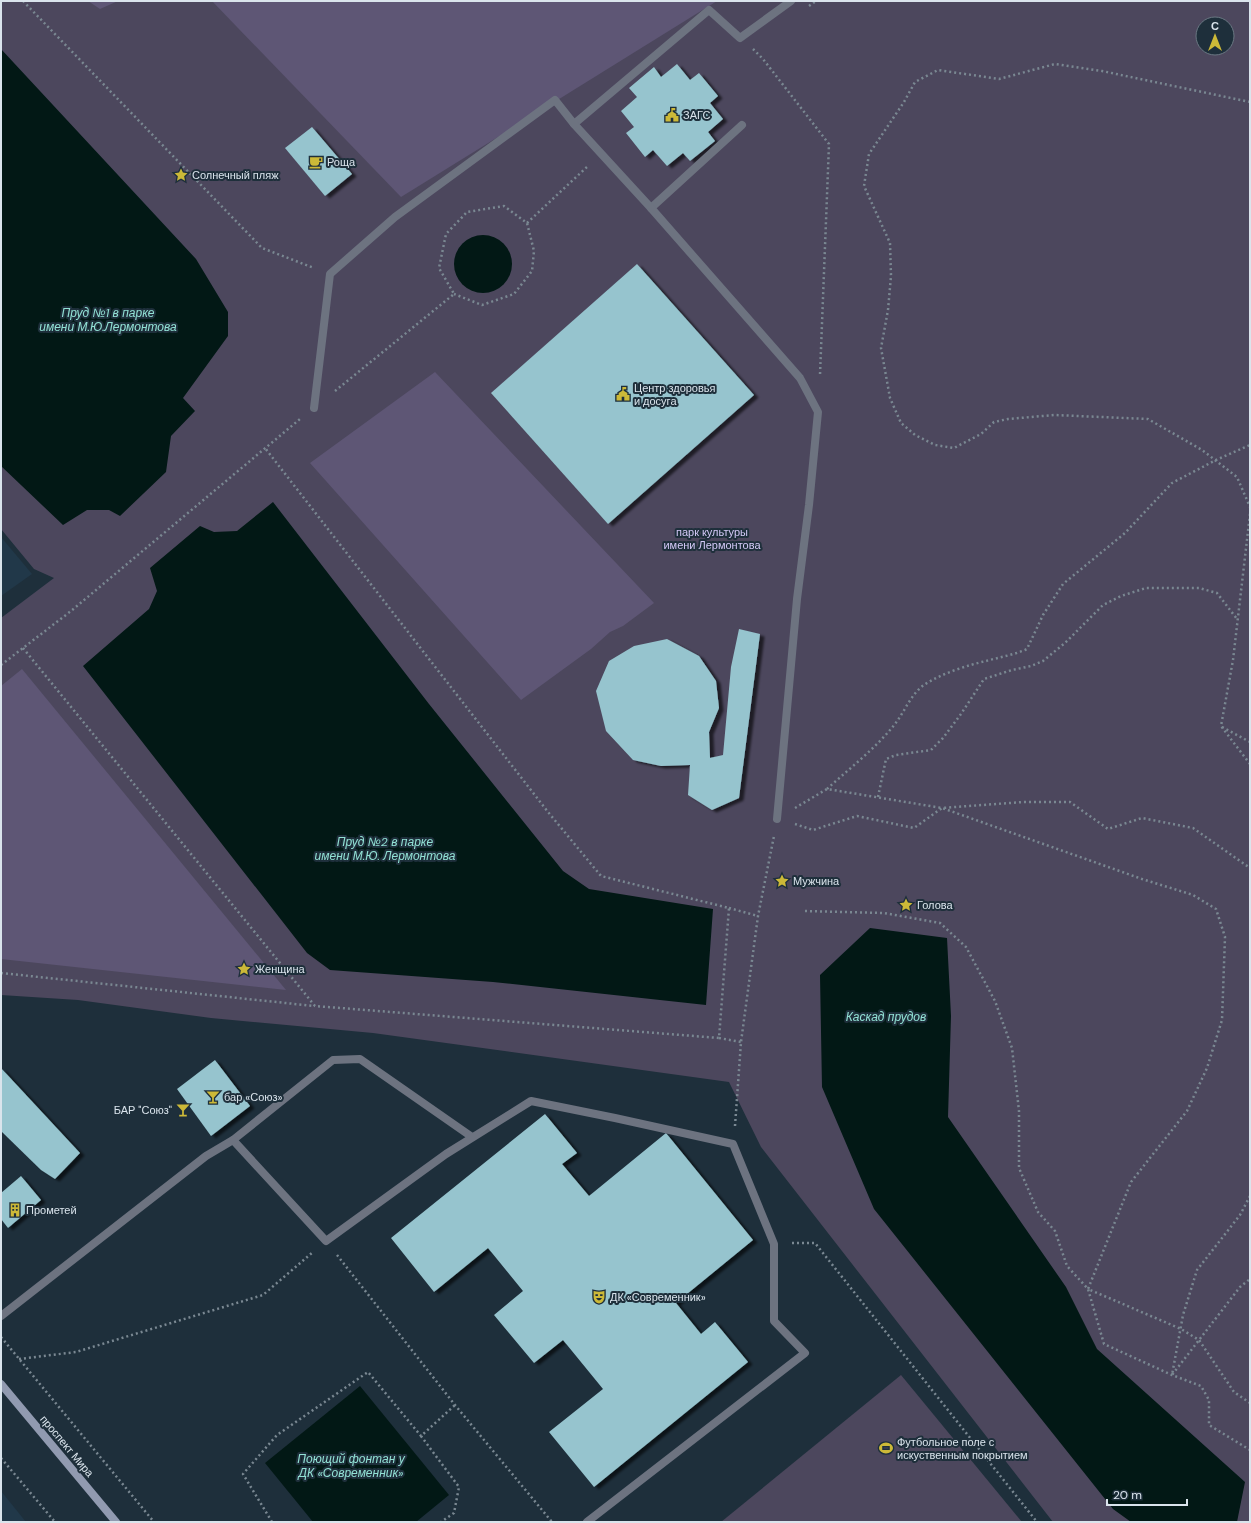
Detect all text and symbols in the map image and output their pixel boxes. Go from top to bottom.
north arrow [1195,16,1235,56]
text: С [1211,19,1219,33]
public building icon: ЗАГС [664,107,680,123]
place label: ЗАГС [683,108,710,122]
cafe icon: Роща [308,154,324,170]
place label: Роща [327,155,356,169]
place icon: Солнечный пляж [173,167,189,183]
place label: Солнечный пляж [192,168,279,182]
water label: Пруд №1 в парке имени М.Ю.Лермонтова [39,305,177,335]
place label: Центр здоровья и досуга [634,381,716,408]
public building icon: Центр здоровья и досуга [615,386,631,402]
park label: парк культуры имени Лермонтова [663,525,761,552]
water label: Пруд №2 в парке имени М.Ю. Лермонтова [315,834,456,864]
place icon: Мужчина [774,873,790,889]
place label: Мужчина [793,874,840,888]
place icon: Голова [898,897,914,913]
place label: Голова [917,898,953,912]
place icon: Женщина [236,961,252,977]
place label: Женщина [255,962,305,976]
water label: Каскад прудов [846,1009,926,1025]
bar icon: бар «Союз» [205,1089,221,1105]
place label: бар «Союз» [224,1090,283,1104]
bar icon: БАР "Союз" [175,1102,191,1118]
place label: БАР "Союз" [114,1103,172,1117]
building icon: Прометей [7,1202,23,1218]
place label: Прометей [26,1203,77,1217]
theatre icon: ДК «Современник» [591,1289,607,1305]
place label: ДК «Современник» [610,1290,706,1304]
street label: проспект Мира [37,1412,97,1480]
place label: Футбольное поле с искуственным покрытием [897,1435,1028,1462]
sports icon: Футбольное поле с искуственным покрытием [878,1440,894,1456]
water label: Поющий фонтан у ДК «Современник» [296,1451,406,1481]
scale bar [1107,1481,1187,1507]
text: 20 m [1113,1487,1142,1503]

